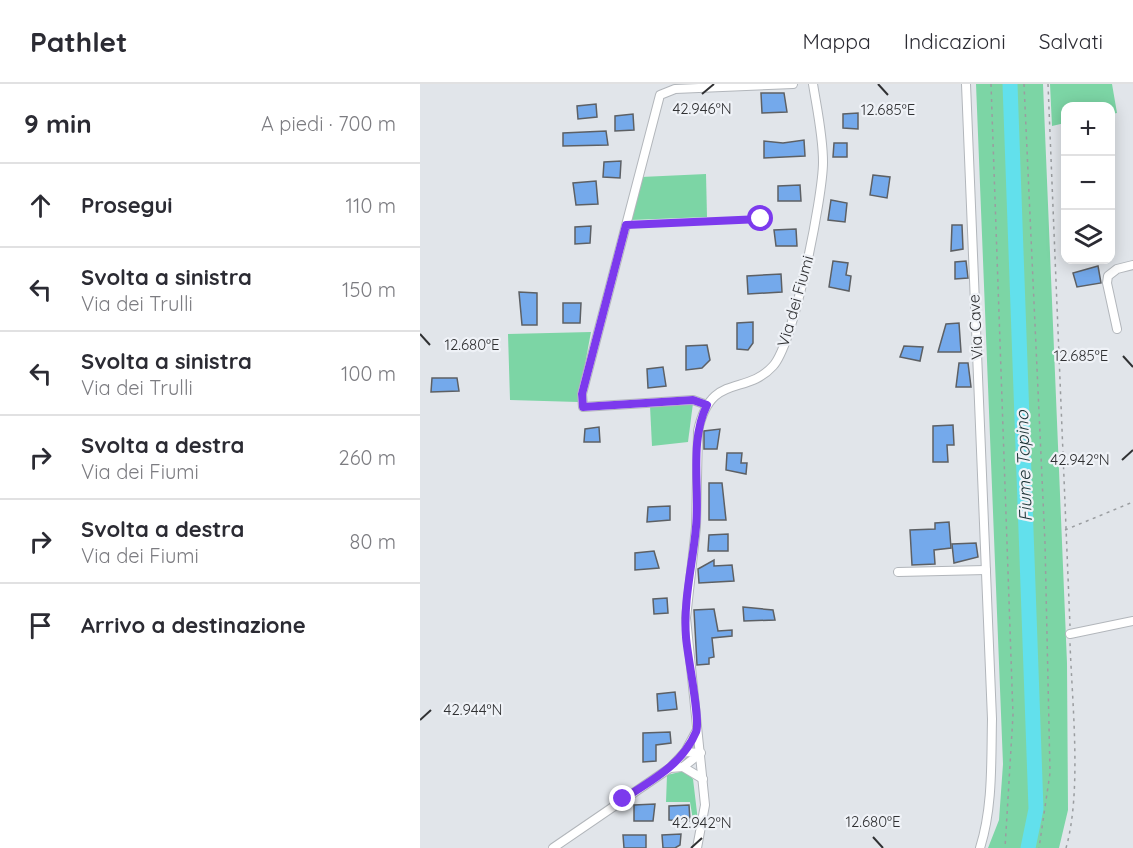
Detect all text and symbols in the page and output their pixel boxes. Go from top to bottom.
text: Pathlet [30,24,127,59]
text: Mappa [802,28,871,54]
text: Indicazioni [904,28,1006,54]
text: Salvati [1039,28,1103,54]
text: 42.946°N [672,99,732,118]
text: 12.685°E [861,100,915,119]
map controls [1061,102,1115,264]
button: + [1061,102,1115,156]
text: 9 min [24,107,92,140]
text: A piedi · 700 m [261,111,396,136]
button: − [1061,156,1115,210]
icon: ahead [24,189,57,222]
text: Prosegui [81,191,173,219]
text: 110 m [346,193,396,218]
route start [747,205,773,231]
button: layers [1061,210,1115,264]
street label: Via dei Fiumi [772,253,818,349]
text: Svolta a sinistra [81,263,252,291]
icon: left [24,273,57,306]
text: 150 m [342,277,396,302]
text: Via dei Trulli [81,291,193,316]
street label: Via Cave [963,294,987,360]
text: 12.680°E [444,335,500,354]
text: 12.685°E [1054,346,1108,365]
text: Svolta a sinistra [81,347,252,375]
icon: left [24,357,57,390]
text: 100 m [341,361,396,386]
text: Via dei Trulli [81,375,193,400]
water label: Fiume Topino [1010,409,1037,522]
text: Svolta a destra [81,431,244,459]
icon: right [24,441,57,474]
text: 260 m [339,445,396,470]
text: 42.942°N [1050,450,1110,469]
text: Via dei Fiumi [81,459,199,484]
text: Svolta a destra [81,515,244,543]
icon: right [24,525,57,558]
text: 80 m [350,529,396,554]
text: Via dei Fiumi [81,543,199,568]
icon: arrive [24,609,57,642]
text: Arrivo a destinazione [81,611,306,639]
text: 42.944°N [443,700,503,719]
route end [609,785,635,811]
text: 12.680°E [845,812,901,831]
text: 42.942°N [672,813,732,832]

